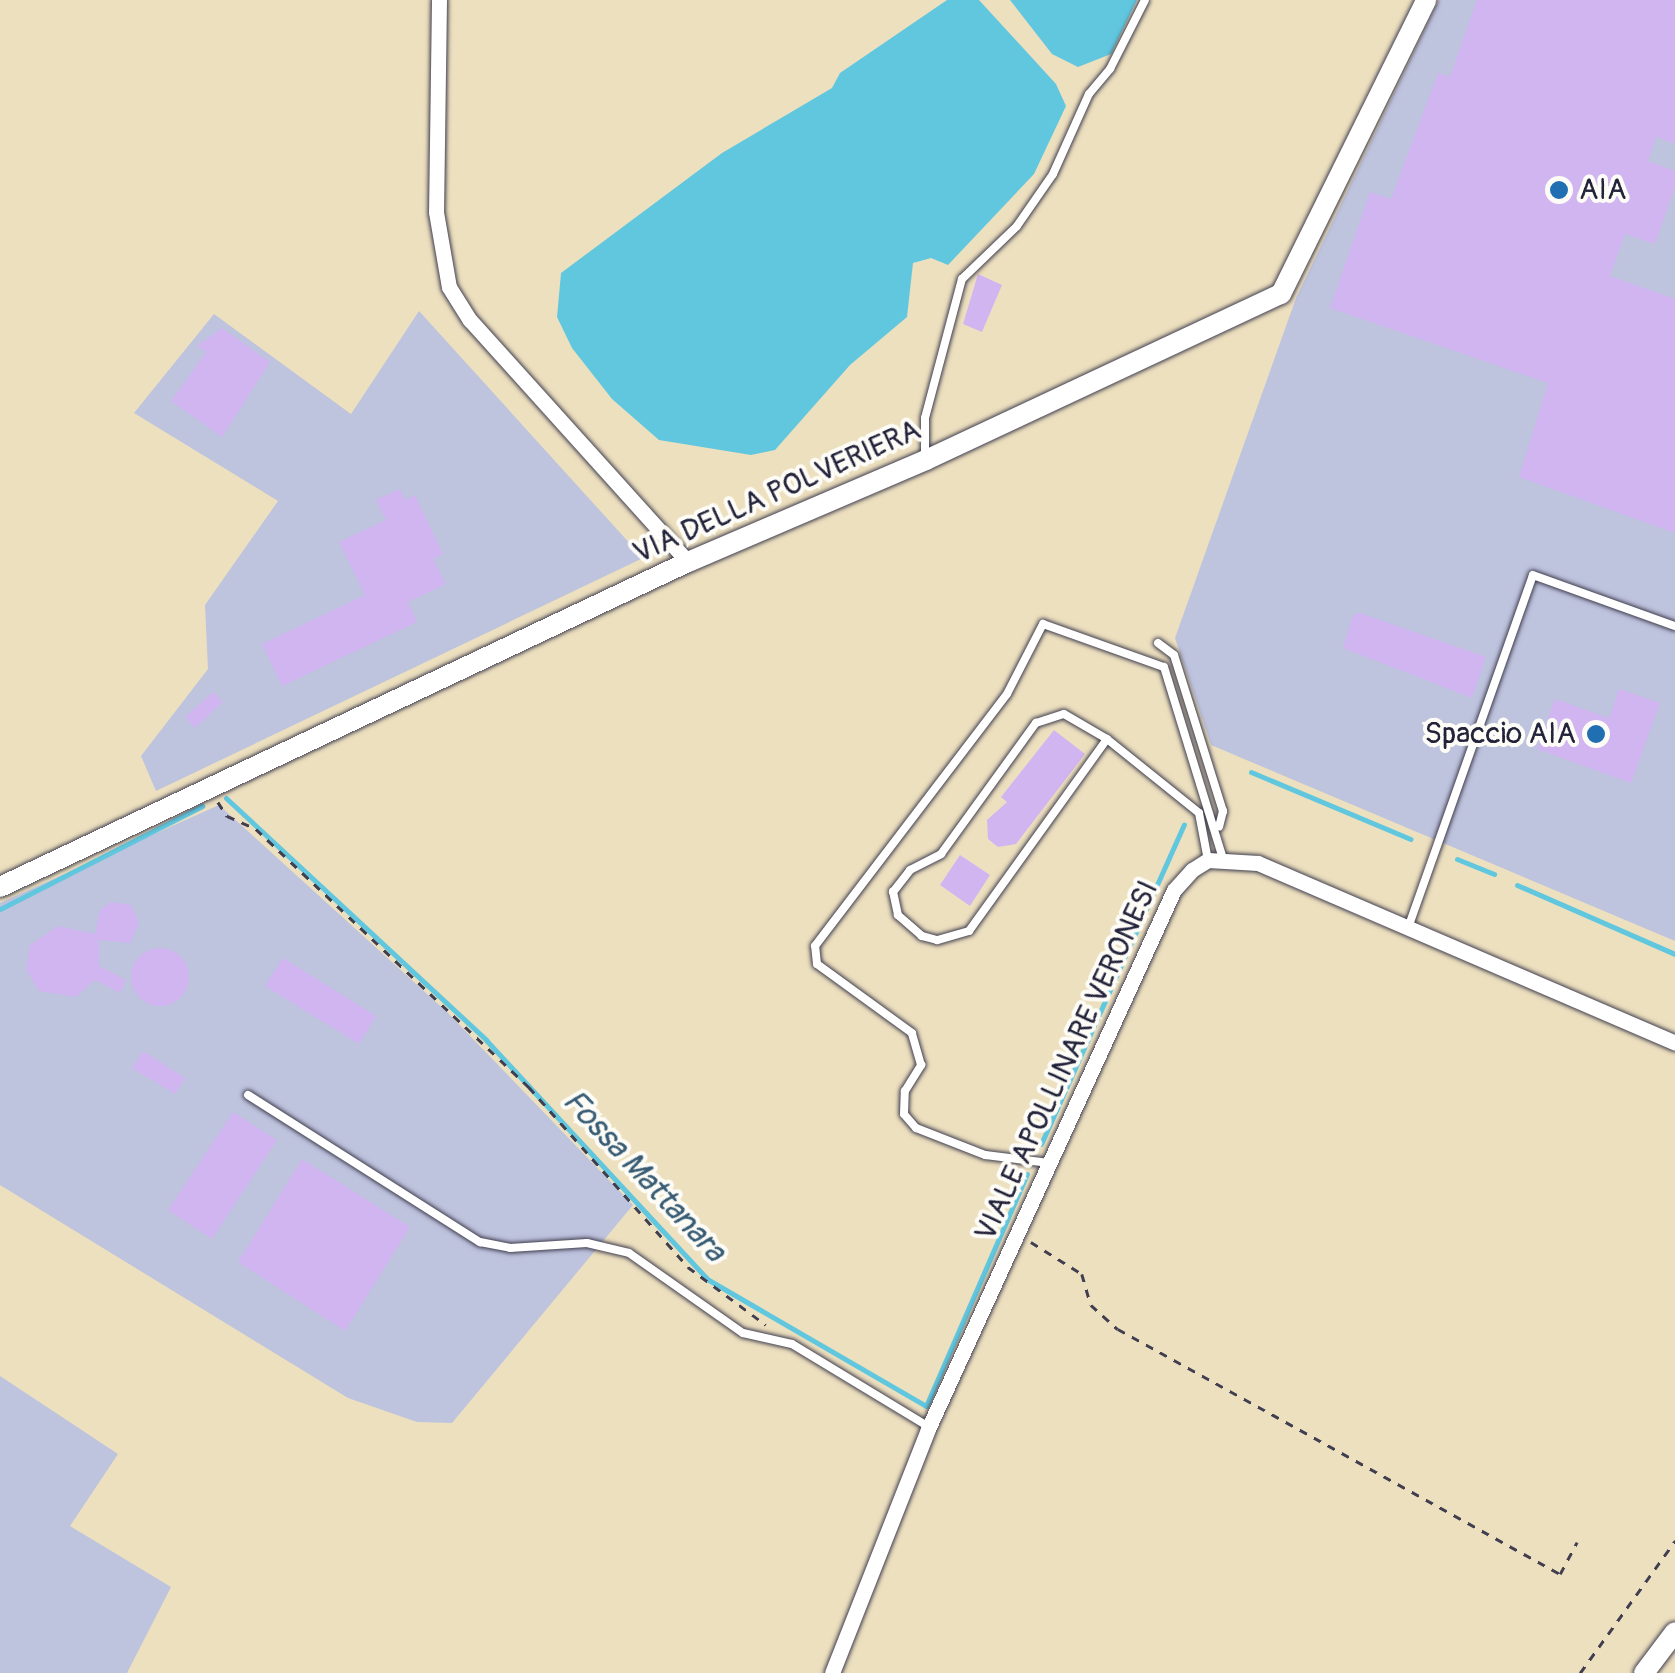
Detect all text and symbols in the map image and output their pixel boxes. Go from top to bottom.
place label: AIA [1579,172,1626,208]
marker: AIA [1548,179,1570,201]
street label: VIA DELLA POLVERIERA [628,412,926,572]
place label: Spaccio AIA [1425,716,1576,752]
marker: Spaccio AIA [1585,723,1607,745]
street label: VIALE APOLLINARE VERONESI [968,875,1166,1247]
water label: Fossa Mattanara [555,1082,733,1270]

